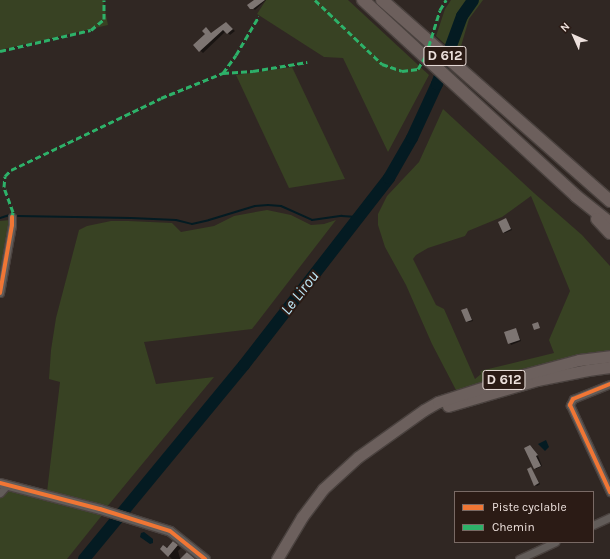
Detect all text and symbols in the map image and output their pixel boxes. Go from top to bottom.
north arrow [554,16,594,56]
text: N [558,20,573,35]
road number: D 612 [423,44,467,68]
water label: Le Lirou [277,267,323,319]
road number: D 612 [482,368,526,392]
legend [454,491,594,543]
text: Piste cyclable [492,500,567,514]
text: Chemin [492,520,535,534]

